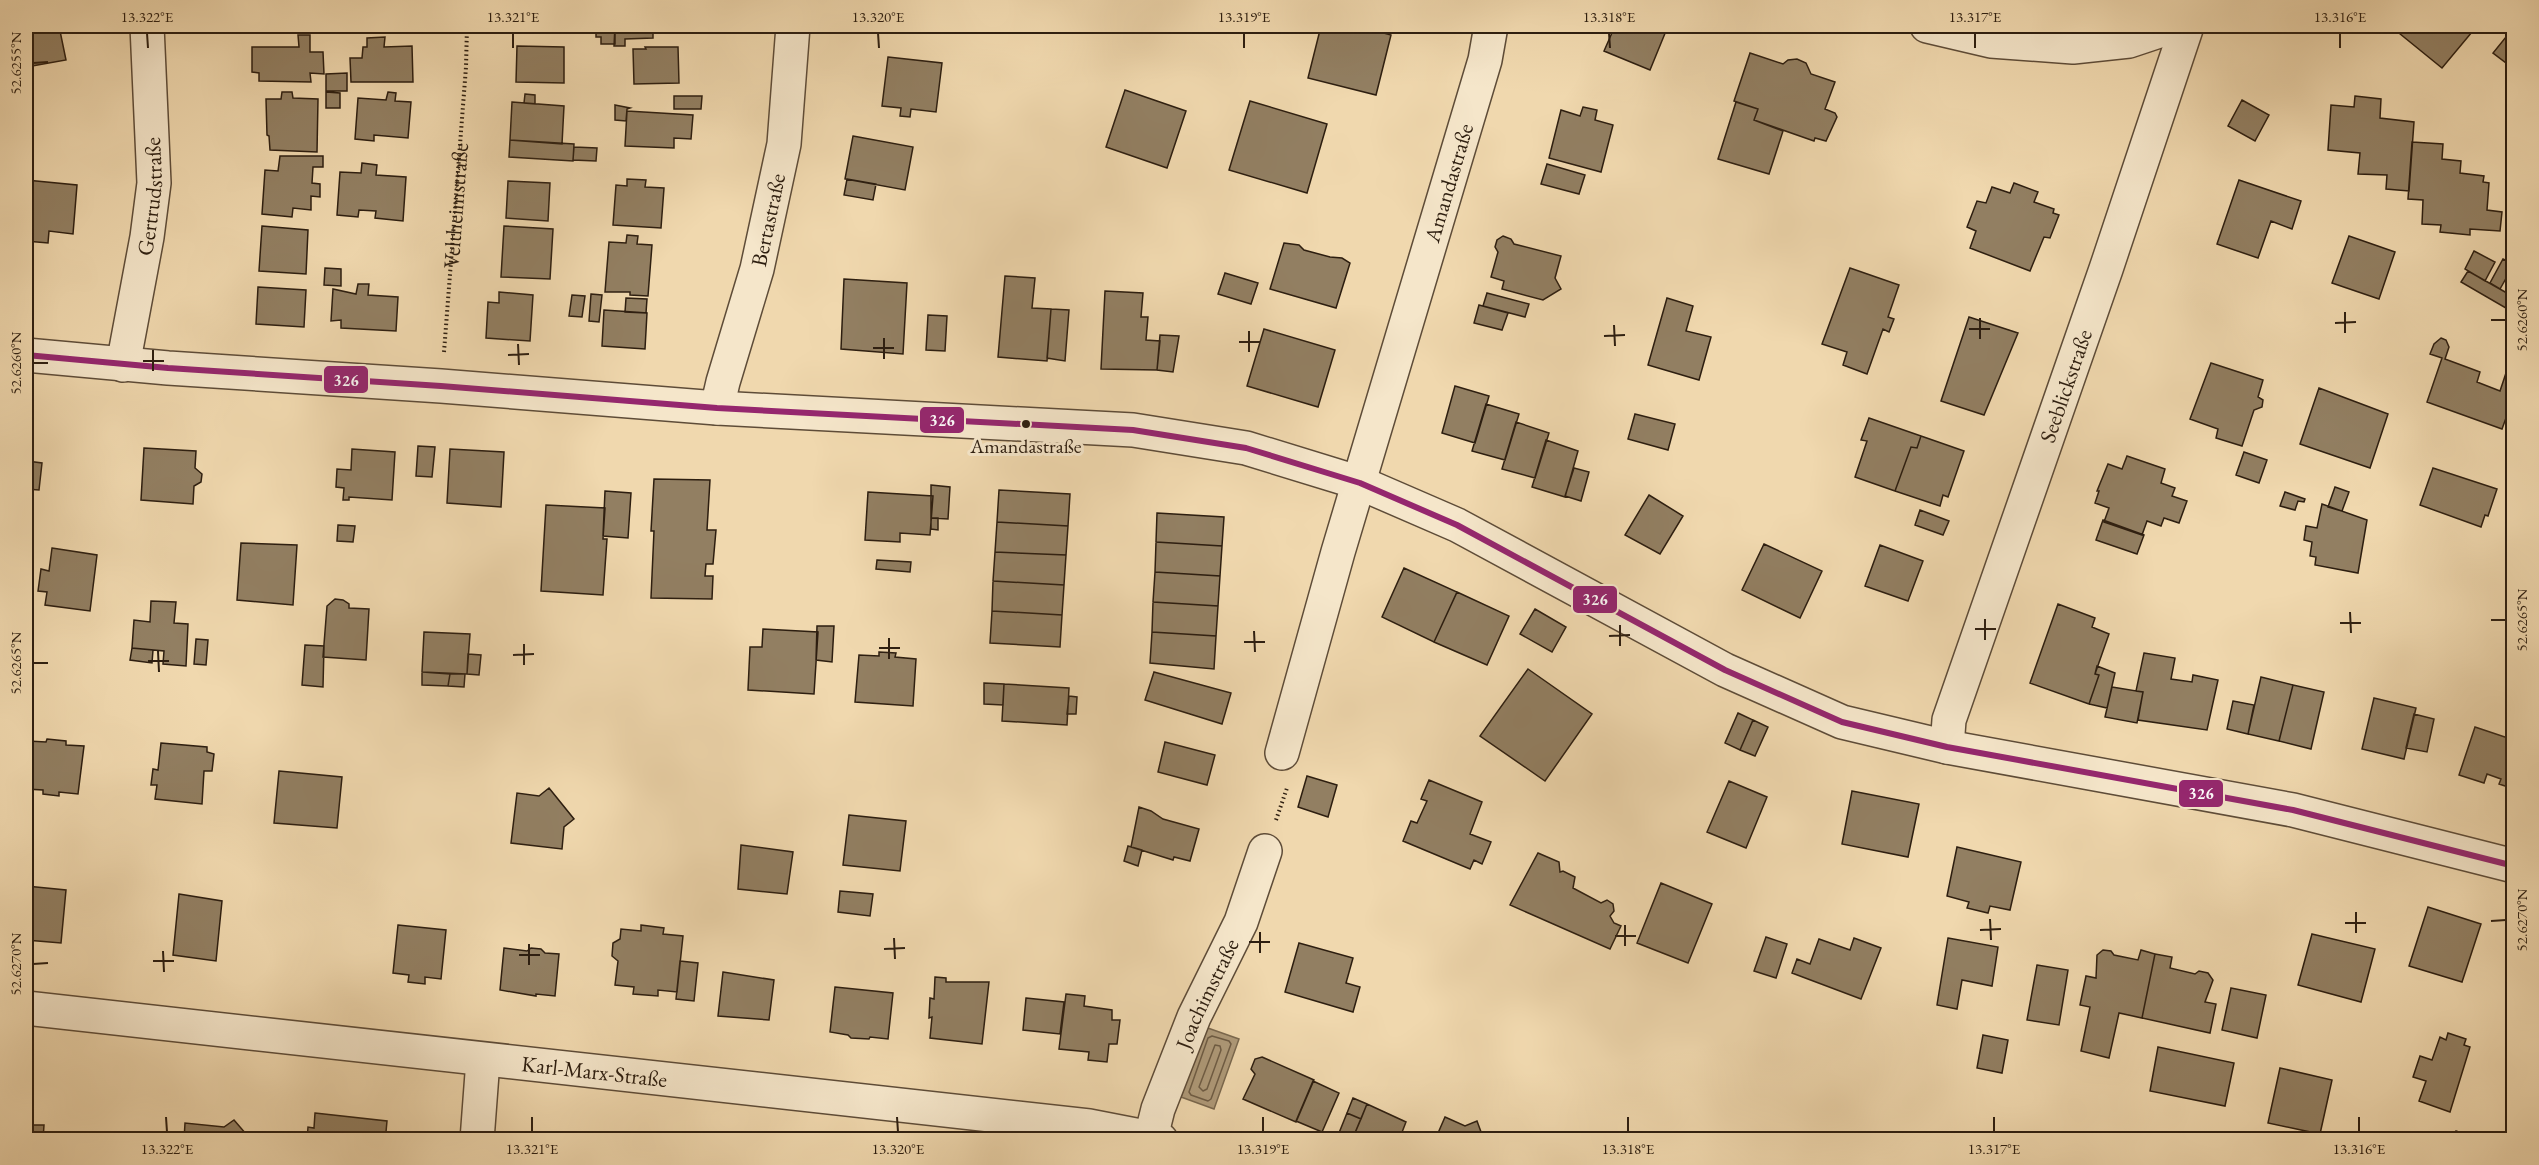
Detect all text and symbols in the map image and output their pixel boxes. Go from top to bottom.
text: 13.322°E [121,7,174,26]
text: 13.321°E [487,7,540,26]
text: 13.320°E [852,7,905,26]
text: 13.319°E [1218,7,1271,26]
text: 13.318°E [1583,7,1636,26]
text: 13.317°E [1949,7,2002,26]
text: 13.316°E [2314,7,2367,26]
text: 52.6255°N [6,31,25,94]
street label: Amandastraße [1417,120,1480,247]
street label: Gertrudstraße [130,136,169,258]
street label: Veltheimstraße [437,141,475,269]
street label: Bertastraße [744,170,792,269]
text: 52.6260°N [2512,288,2531,351]
street label: Seeblickstraße [2033,325,2099,446]
text: 52.6260°N [6,331,25,394]
line badge: 326 [323,365,369,394]
text: 326 [333,370,359,391]
line badge: 326 [919,406,965,434]
text: 326 [929,410,955,431]
marker: Amandastraße [1020,418,1032,430]
place label: Amandastraße [969,433,1082,459]
line badge: 326 [1572,585,1618,614]
text: 52.6265°N [2512,588,2531,651]
text: 326 [1582,589,1608,610]
text: 52.6265°N [6,631,25,694]
line badge: 326 [2178,779,2224,808]
text: 326 [2188,783,2214,804]
text: 52.6270°N [2512,888,2531,951]
text: 52.6270°N [6,932,25,995]
street label: Joachimstraße [1168,933,1246,1055]
street label: Karl-Marx-Straße [520,1049,669,1094]
text: 13.322°E [141,1139,194,1158]
text: 13.321°E [506,1139,559,1158]
text: 13.320°E [872,1139,925,1158]
text: 13.319°E [1237,1139,1290,1158]
text: 13.318°E [1602,1139,1655,1158]
text: 13.317°E [1968,1139,2021,1158]
text: 13.316°E [2333,1139,2386,1158]

